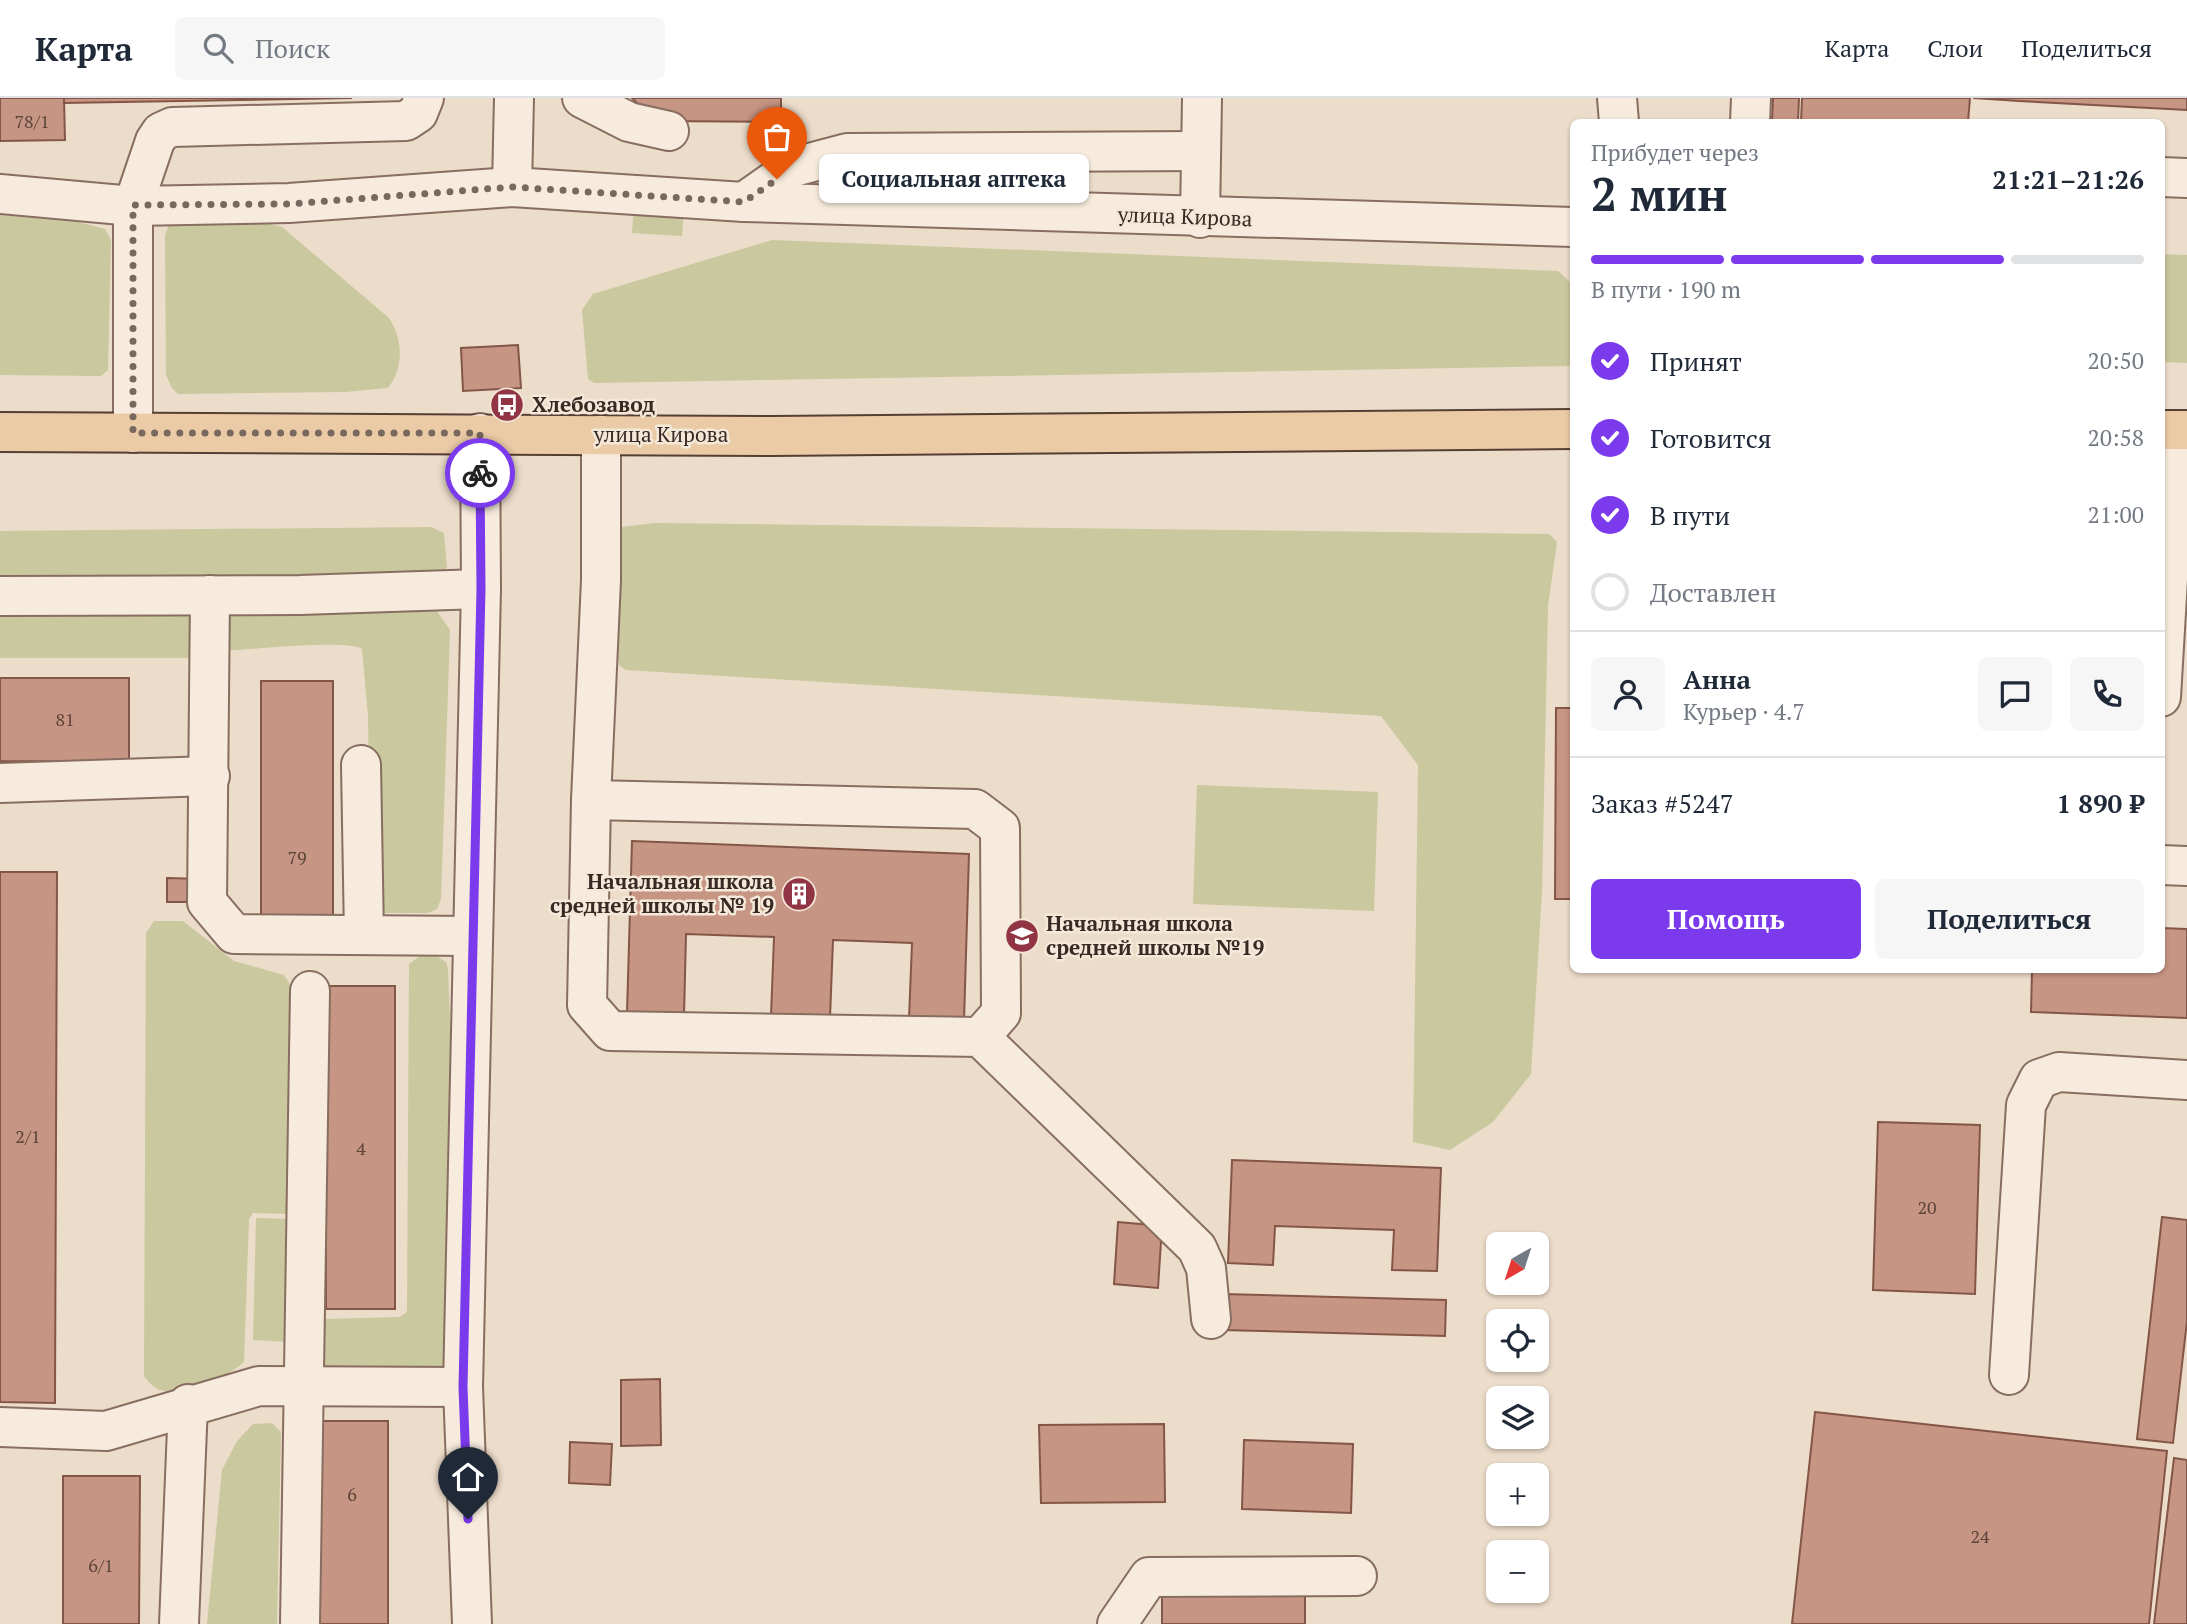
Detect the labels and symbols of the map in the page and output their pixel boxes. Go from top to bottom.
pin [747,107,807,179]
house number: 78/1 [15,109,49,133]
callout: Социальная аптека [819,154,1088,204]
street label: улица Кирова [1116,200,1253,232]
bus stop icon: Хлебoзавод [488,386,526,424]
place label: Хлебoзавод [532,390,655,418]
street label: улица Кирова [593,420,729,448]
courier [445,438,515,508]
house number: 81 [55,707,75,731]
house number: 79 [287,845,307,869]
place label: Начальная школа средней школы № 19 [550,867,774,919]
building icon: Начальная школа средней школы № 19 [780,875,818,913]
place label: Начальная школа средней школы №19 [1046,909,1265,961]
school or university icon: Начальная школа средней школы №19 [1003,917,1041,955]
house number: 2/1 [15,1124,41,1148]
house number: 4 [356,1136,366,1160]
house number: 20 [1917,1195,1937,1219]
north arrow [1486,1232,1549,1295]
pin [438,1447,498,1519]
house number: 6 [347,1482,357,1506]
house number: 24 [1970,1524,1990,1548]
house number: 6/1 [88,1553,114,1577]

